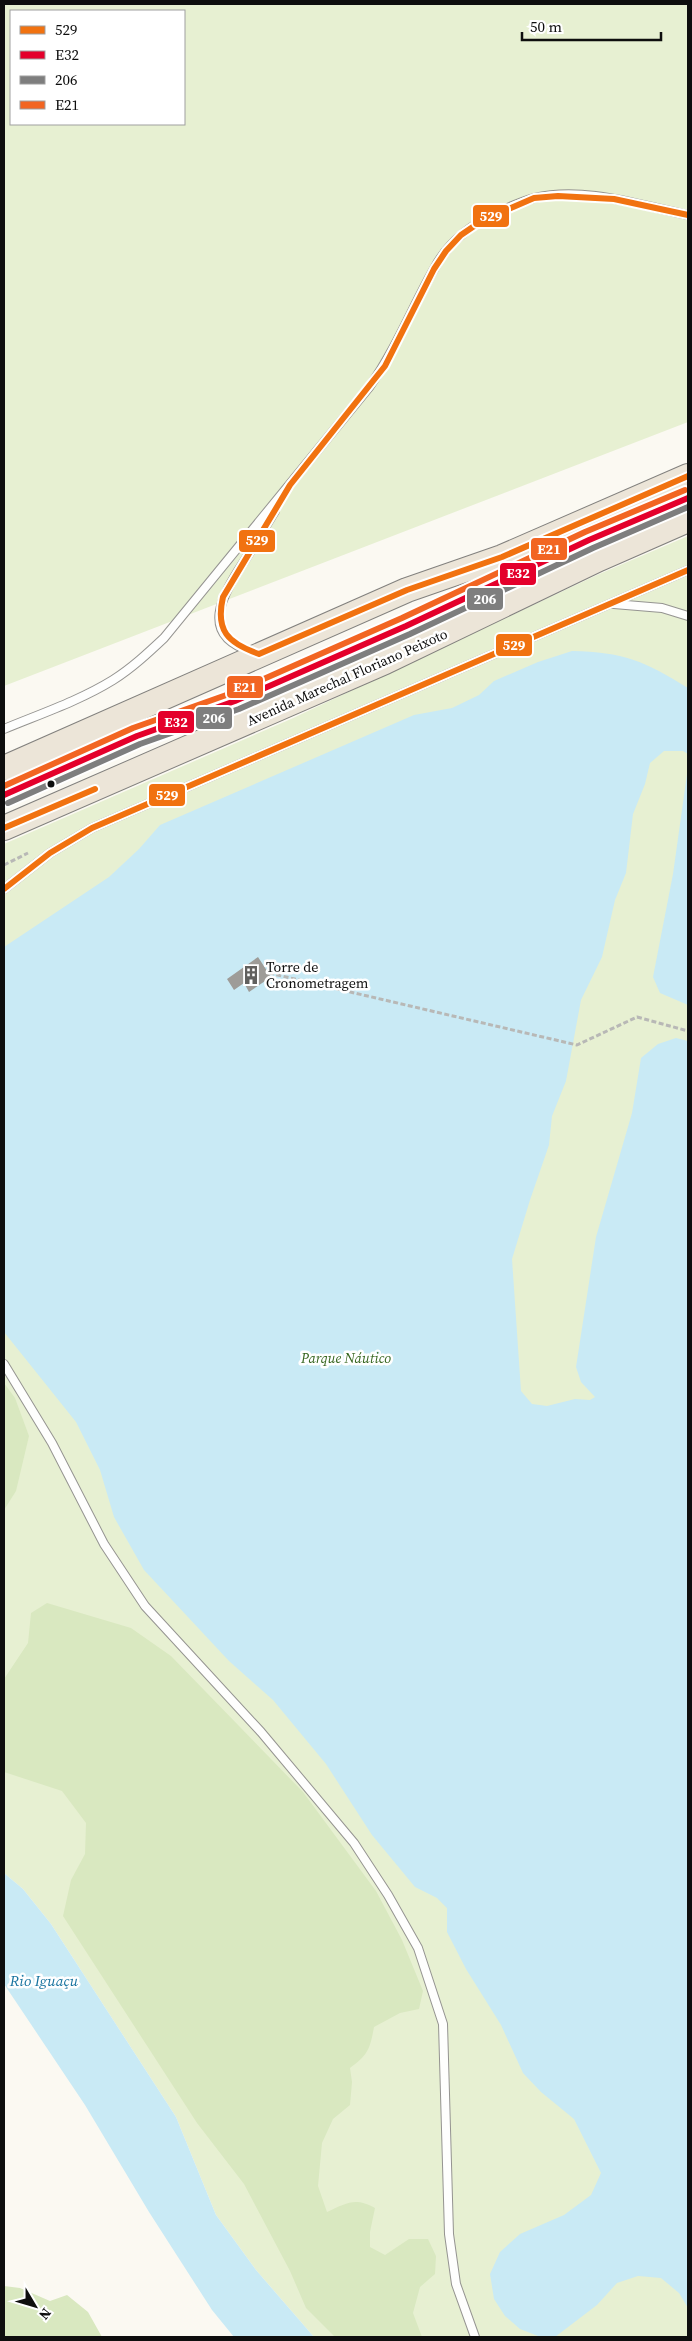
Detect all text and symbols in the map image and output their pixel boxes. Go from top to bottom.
legend [10,10,185,125]
scale bar [522,10,661,42]
text: 50 m [530,16,562,37]
text: 529 [55,19,78,40]
text: E32 [55,44,79,65]
text: 206 [55,69,78,90]
text: E21 [55,94,79,115]
line badge: 529 [472,204,510,228]
text: 529 [480,206,503,226]
line badge: 529 [238,529,276,553]
text: 529 [246,530,269,550]
line badge: E21 [530,537,568,561]
text: E21 [537,539,561,559]
line badge: E32 [499,562,537,586]
text: E32 [506,563,530,583]
line badge: 206 [466,587,504,611]
text: 206 [474,589,497,609]
street label: Avenida Marechal Floriano Peixoto [243,623,451,730]
line badge: 529 [495,633,533,657]
text: 529 [503,635,526,655]
line badge: E21 [226,675,264,699]
text: E21 [233,677,257,697]
line badge: 206 [195,706,233,730]
text: 206 [203,708,226,728]
line badge: E32 [157,710,195,734]
text: E32 [164,712,188,732]
unlabelled marker [46,779,56,789]
line badge: 529 [148,783,186,807]
text: 529 [156,785,179,805]
place label: Torre de Cronometragem [266,957,369,993]
building icon: Torre de Cronometragem [240,964,262,986]
park label: Parque Náutico [300,1348,391,1368]
water label: Rio Iguaçu [9,1970,79,1991]
north arrow [10,2281,60,2331]
text: N [34,2304,56,2324]

